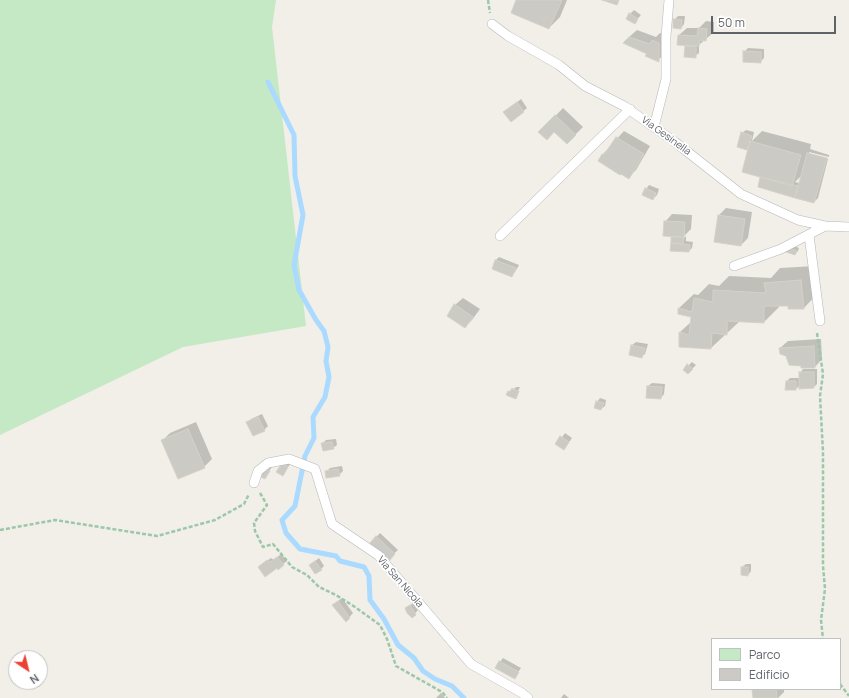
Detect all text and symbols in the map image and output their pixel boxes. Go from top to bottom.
scale bar [713,8,838,34]
text: 50 m [718,14,745,31]
street label: Via Gesinella [639,114,693,158]
street label: Via San Nicola [375,554,425,610]
legend [711,638,841,690]
text: Parco [749,646,780,663]
north arrow [8,650,48,690]
text: Edificio [749,666,789,683]
text: N [27,671,42,688]

